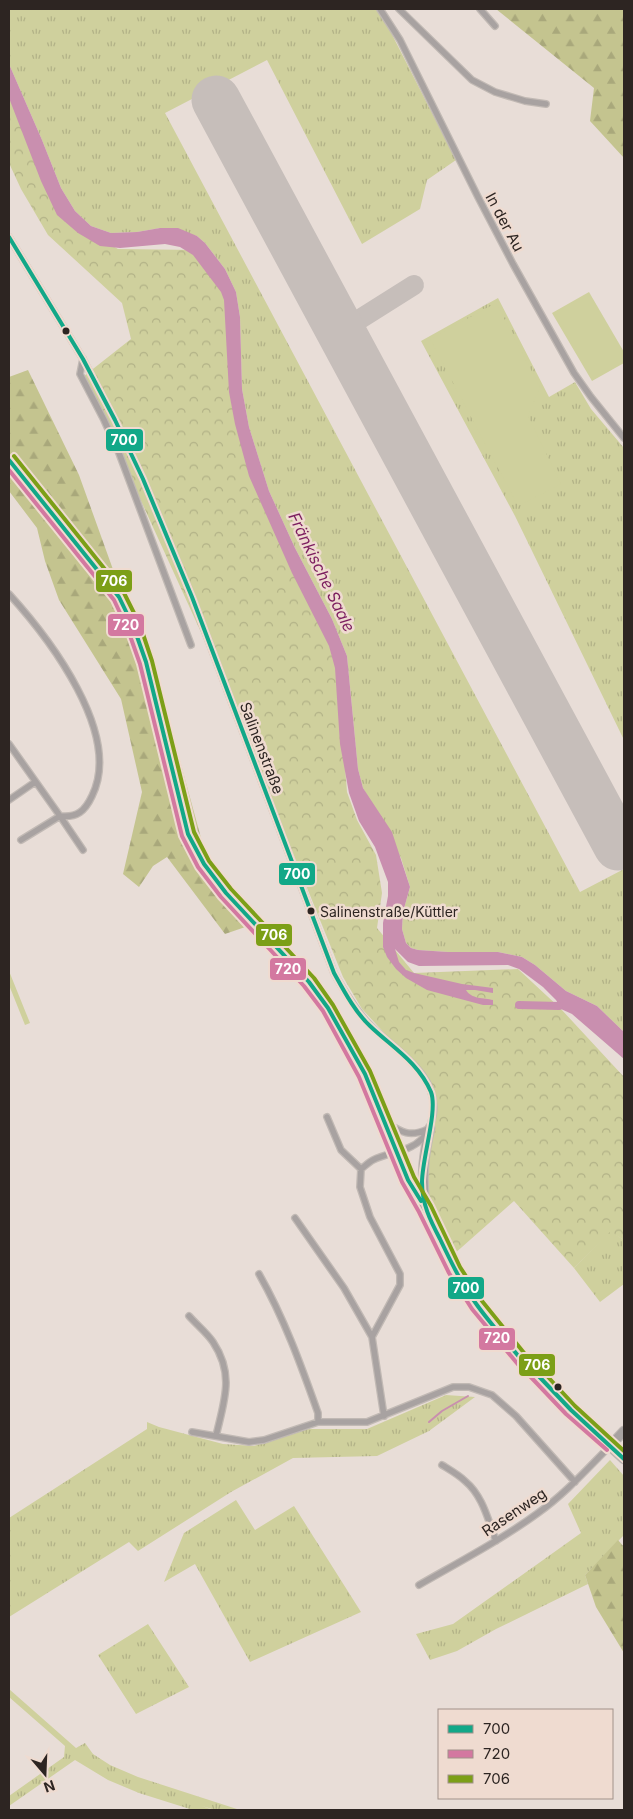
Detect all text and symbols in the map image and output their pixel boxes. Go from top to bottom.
street label: In der Au [482,189,528,255]
unlabelled marker [61,326,71,336]
line badge: 700 [105,428,144,452]
text: 700 [111,431,137,448]
water label: Fränkische Saale [284,509,360,635]
line badge: 706 [95,569,133,593]
text: 706 [101,572,127,589]
line badge: 720 [107,613,145,637]
text: 720 [113,616,139,633]
street label: Salinenstraße [236,699,288,797]
line badge: 700 [278,862,316,886]
text: 700 [284,865,310,882]
place label: Salinenstraße/Küttler [320,903,458,920]
marker: Salinenstraße/Küttler [306,906,316,916]
line badge: 706 [255,923,293,947]
text: 706 [261,926,287,943]
line badge: 720 [269,957,307,981]
text: 720 [275,960,301,977]
line badge: 700 [447,1276,485,1300]
text: 700 [453,1279,479,1296]
line badge: 720 [478,1327,516,1351]
text: 720 [484,1329,510,1346]
line badge: 706 [518,1353,556,1377]
text: 706 [524,1356,550,1373]
unlabelled marker [553,1382,563,1392]
street label: Rasenweg [478,1484,550,1540]
legend [438,1709,613,1799]
text: 700 [483,1719,510,1738]
text: 720 [483,1744,510,1763]
north arrow [20,1749,70,1799]
text: 706 [483,1769,510,1788]
text: N [42,1777,57,1797]

